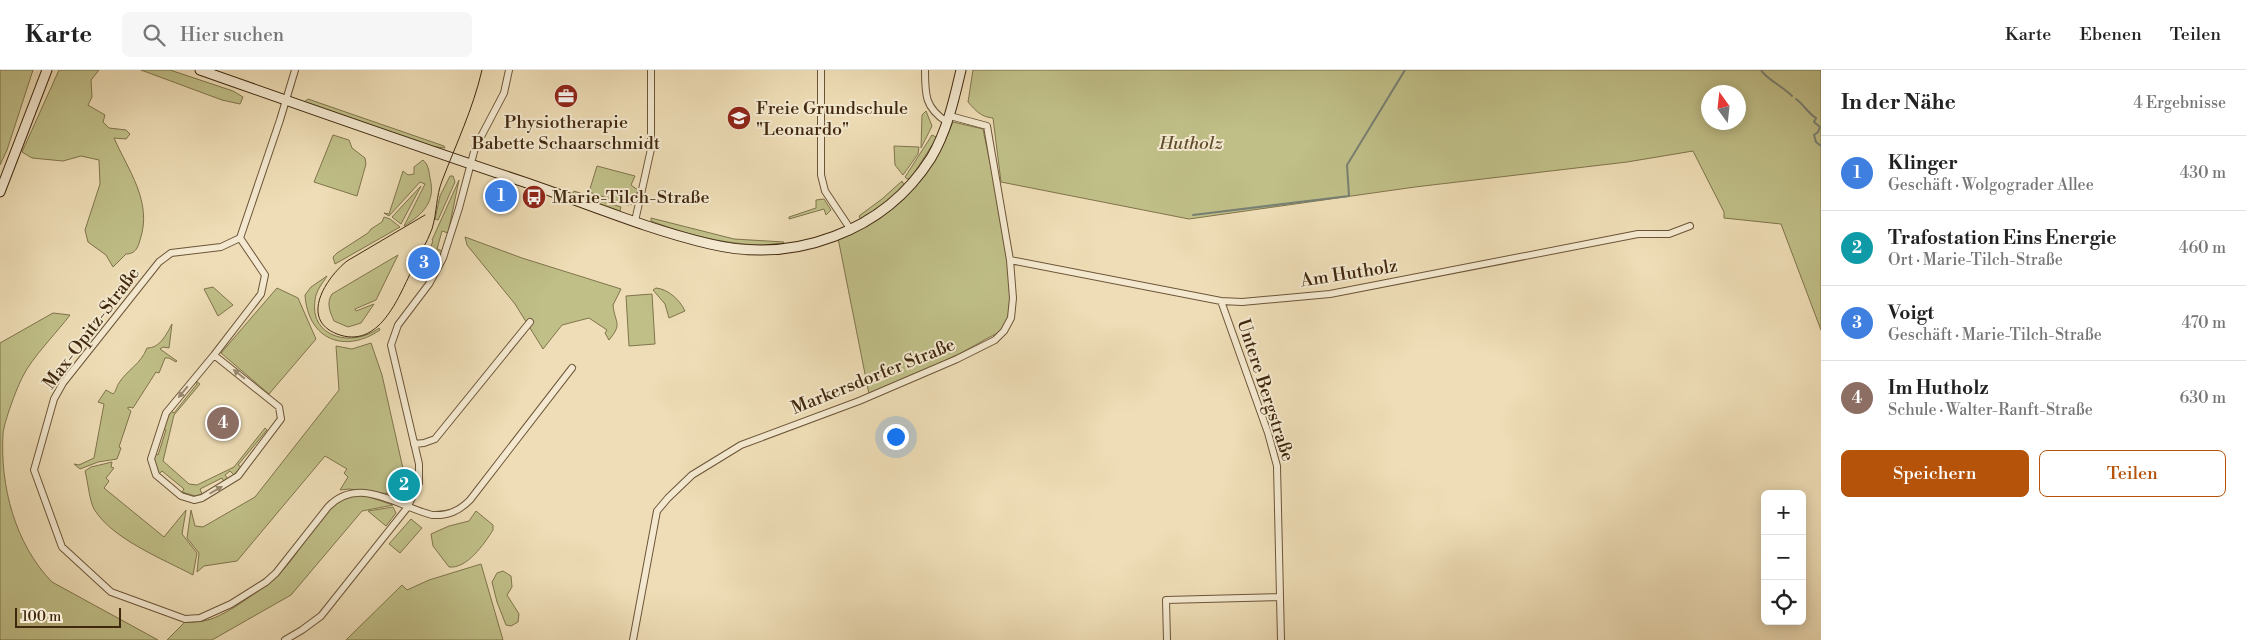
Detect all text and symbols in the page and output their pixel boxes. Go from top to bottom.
search box [122,12,472,57]
text: Karte [25,20,92,50]
icon: search [140,21,168,49]
text: Hier suchen [180,23,284,47]
text: Karte [2005,23,2051,46]
text: Ebenen [2079,23,2142,46]
text: Teilen [2170,23,2221,46]
office icon: Physiotherapie Babette Schaarschmidt [553,83,579,109]
north arrow [1701,85,1746,130]
text: In der Nähe [1841,90,1956,116]
text: 4 Ergebnisse [2133,93,2226,113]
place label: Freie Grundschule "Leonardo" [756,97,908,141]
school or university icon: Freie Grundschule "Leonardo" [726,105,752,131]
place label: Physiotherapie Babette Schaarschmidt [471,111,661,155]
park label: Hutholz [1158,132,1224,155]
text: Klinger [1888,151,1958,175]
text: 1 [1853,163,1861,183]
text: 430 m [2180,163,2226,183]
text: Geschäft · Wolgograder Allee [1888,175,2094,195]
pin: 1 [485,177,517,215]
bus stop icon: Marie-Tilch-Straße [521,184,547,210]
place label: Marie-Tilch-Straße [552,186,710,209]
text: Trafostation Eins Energie [1888,226,2117,250]
text: 2 [1852,238,1862,258]
text: 460 m [2179,238,2226,258]
pin: 3 [408,244,440,282]
text: Ort · Marie-Tilch-Straße [1888,250,2063,270]
street label: Am Hutholz [1298,254,1399,293]
street label: Max-Opitz-Straße [38,263,145,394]
text: Voigt [1888,301,1934,325]
text: 3 [1852,313,1862,333]
text: 470 m [2182,313,2226,333]
street label: Untere Bergstraße [1232,316,1299,464]
text: Geschäft · Marie-Tilch-Straße [1888,325,2102,345]
street label: Markersdorfer Straße [788,333,958,420]
one-way arrow [233,369,246,380]
text: Im Hutholz [1888,376,1989,400]
one-way arrow [178,385,189,398]
text: 4 [1852,388,1862,408]
text: 630 m [2180,388,2226,408]
text: Schule · Walter-Ranft-Straße [1888,400,2093,420]
pin: 4 [207,404,239,442]
your location [883,424,909,450]
button: Speichern [1841,450,2029,497]
button: Teilen [2039,450,2226,497]
pin: 2 [388,466,420,504]
one-way arrow [209,486,222,495]
map controls [1761,490,1806,625]
button: + [1761,490,1806,535]
button: − [1761,535,1806,580]
button: locate [1761,580,1806,625]
scale bar [15,605,121,628]
text: 100 m [22,608,61,626]

